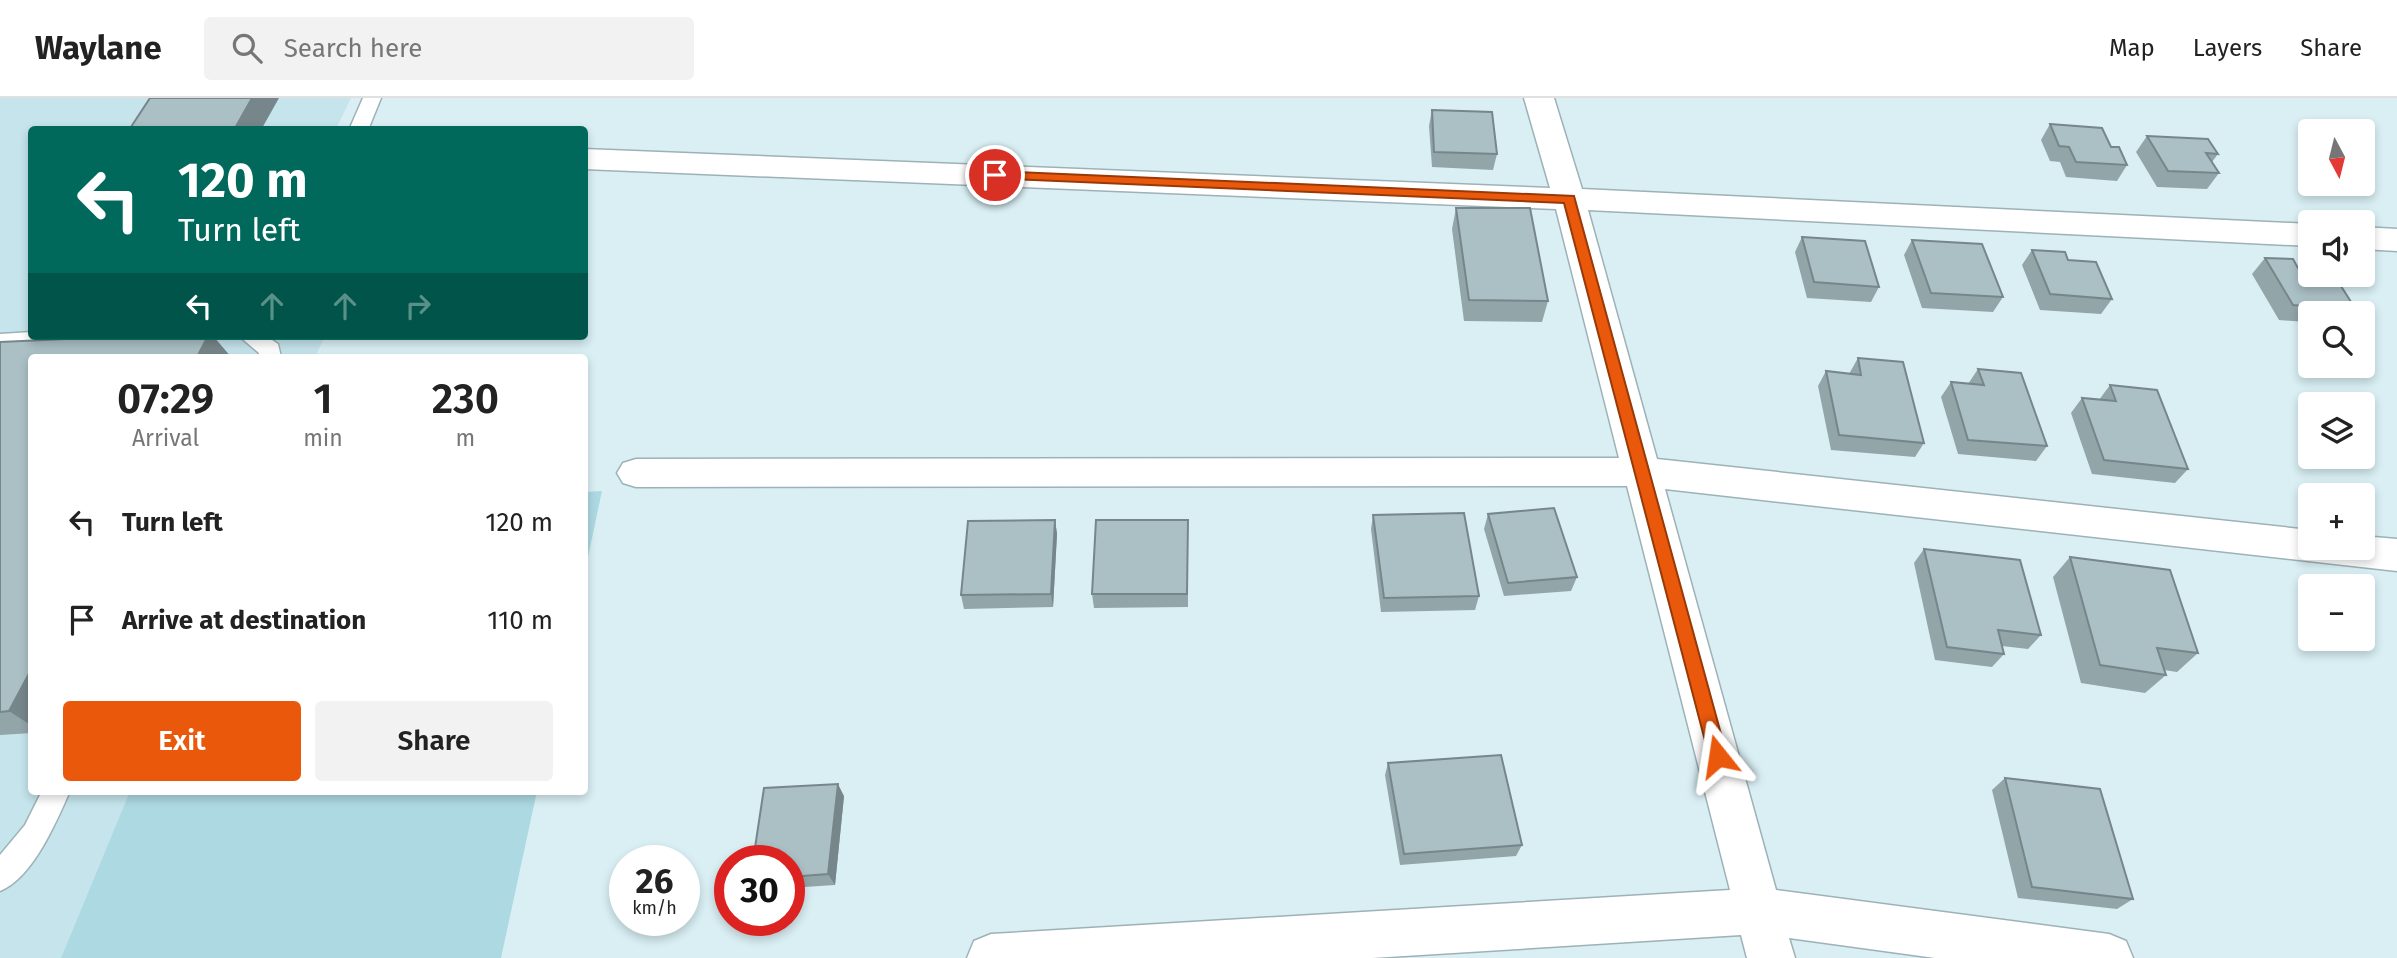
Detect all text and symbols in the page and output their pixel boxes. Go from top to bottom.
search box [204,17,694,80]
text: Waylane [35,28,162,68]
icon: search [228,29,266,67]
text: Search here [284,33,423,64]
text: Map [2109,34,2155,62]
text: Layers [2193,34,2262,62]
text: Share [2300,34,2362,62]
north arrow [2298,119,2375,196]
map controls [2298,119,2375,651]
pin [965,145,1025,205]
text: 120 m [178,151,308,210]
icon: left [63,154,154,245]
icon: arrive [976,156,1014,194]
button: sound [2298,210,2375,287]
text: Turn left [178,211,300,249]
icon: left [180,287,218,325]
icon: ahead [253,287,291,325]
icon: ahead [326,287,364,325]
icon: right [399,287,437,325]
button: search [2298,301,2375,378]
text: 07:29 [117,374,214,424]
text: 1 [313,374,333,424]
text: 230 [432,374,499,424]
button: layers [2298,392,2375,469]
text: Arrival [132,424,199,452]
text: min [303,424,343,452]
text: m [456,424,475,452]
button: + [2298,483,2375,560]
icon: left [63,503,101,541]
text: Turn left [122,507,223,538]
text: 120 m [485,507,553,538]
button: − [2298,574,2375,651]
icon: arrive [63,601,101,639]
text: Arrive at destination [122,605,366,636]
text: 110 m [487,605,553,636]
button: Exit [63,701,301,781]
button: Share [315,701,553,781]
position arrow [1681,719,1755,793]
speed limit sign: 30 [714,845,805,936]
text: 26 [636,860,673,902]
text: km/h [632,897,677,919]

